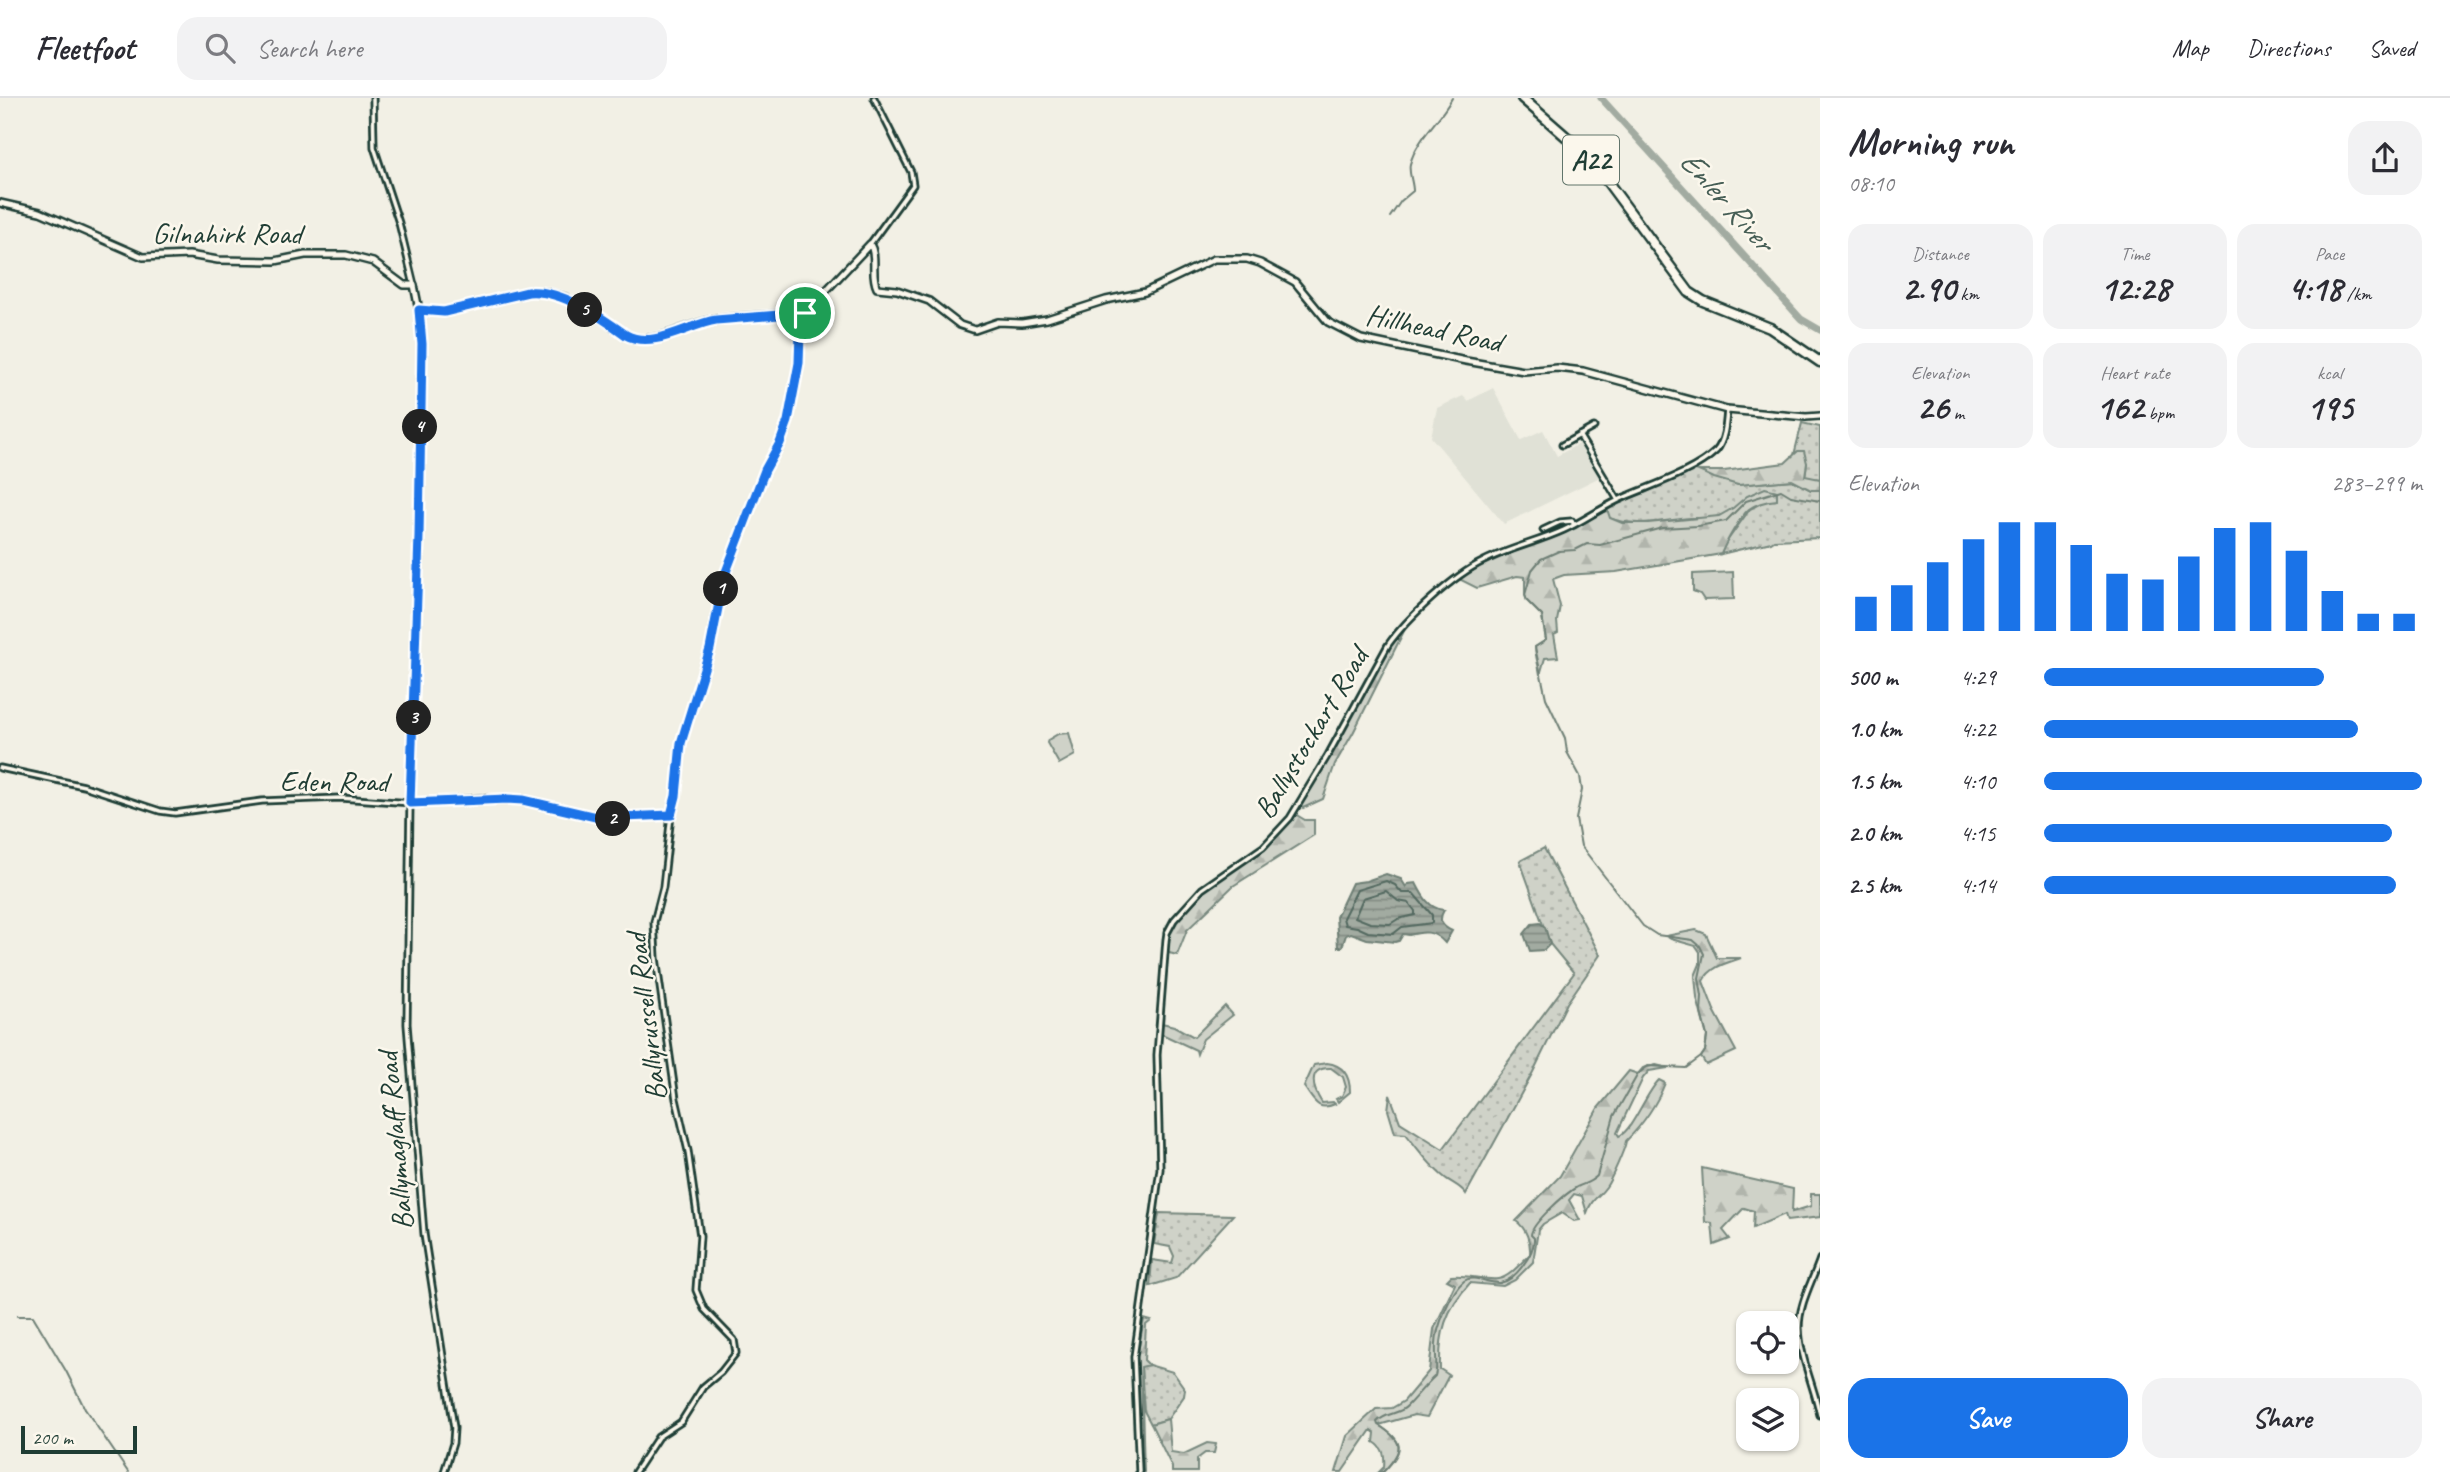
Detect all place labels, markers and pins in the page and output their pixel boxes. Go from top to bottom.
pin [775,283,835,343]
pin: 5 [568,292,602,328]
pin: 4 [402,410,438,444]
pin: 1 [704,572,738,606]
pin: 3 [396,700,432,736]
pin: 2 [596,802,630,836]

